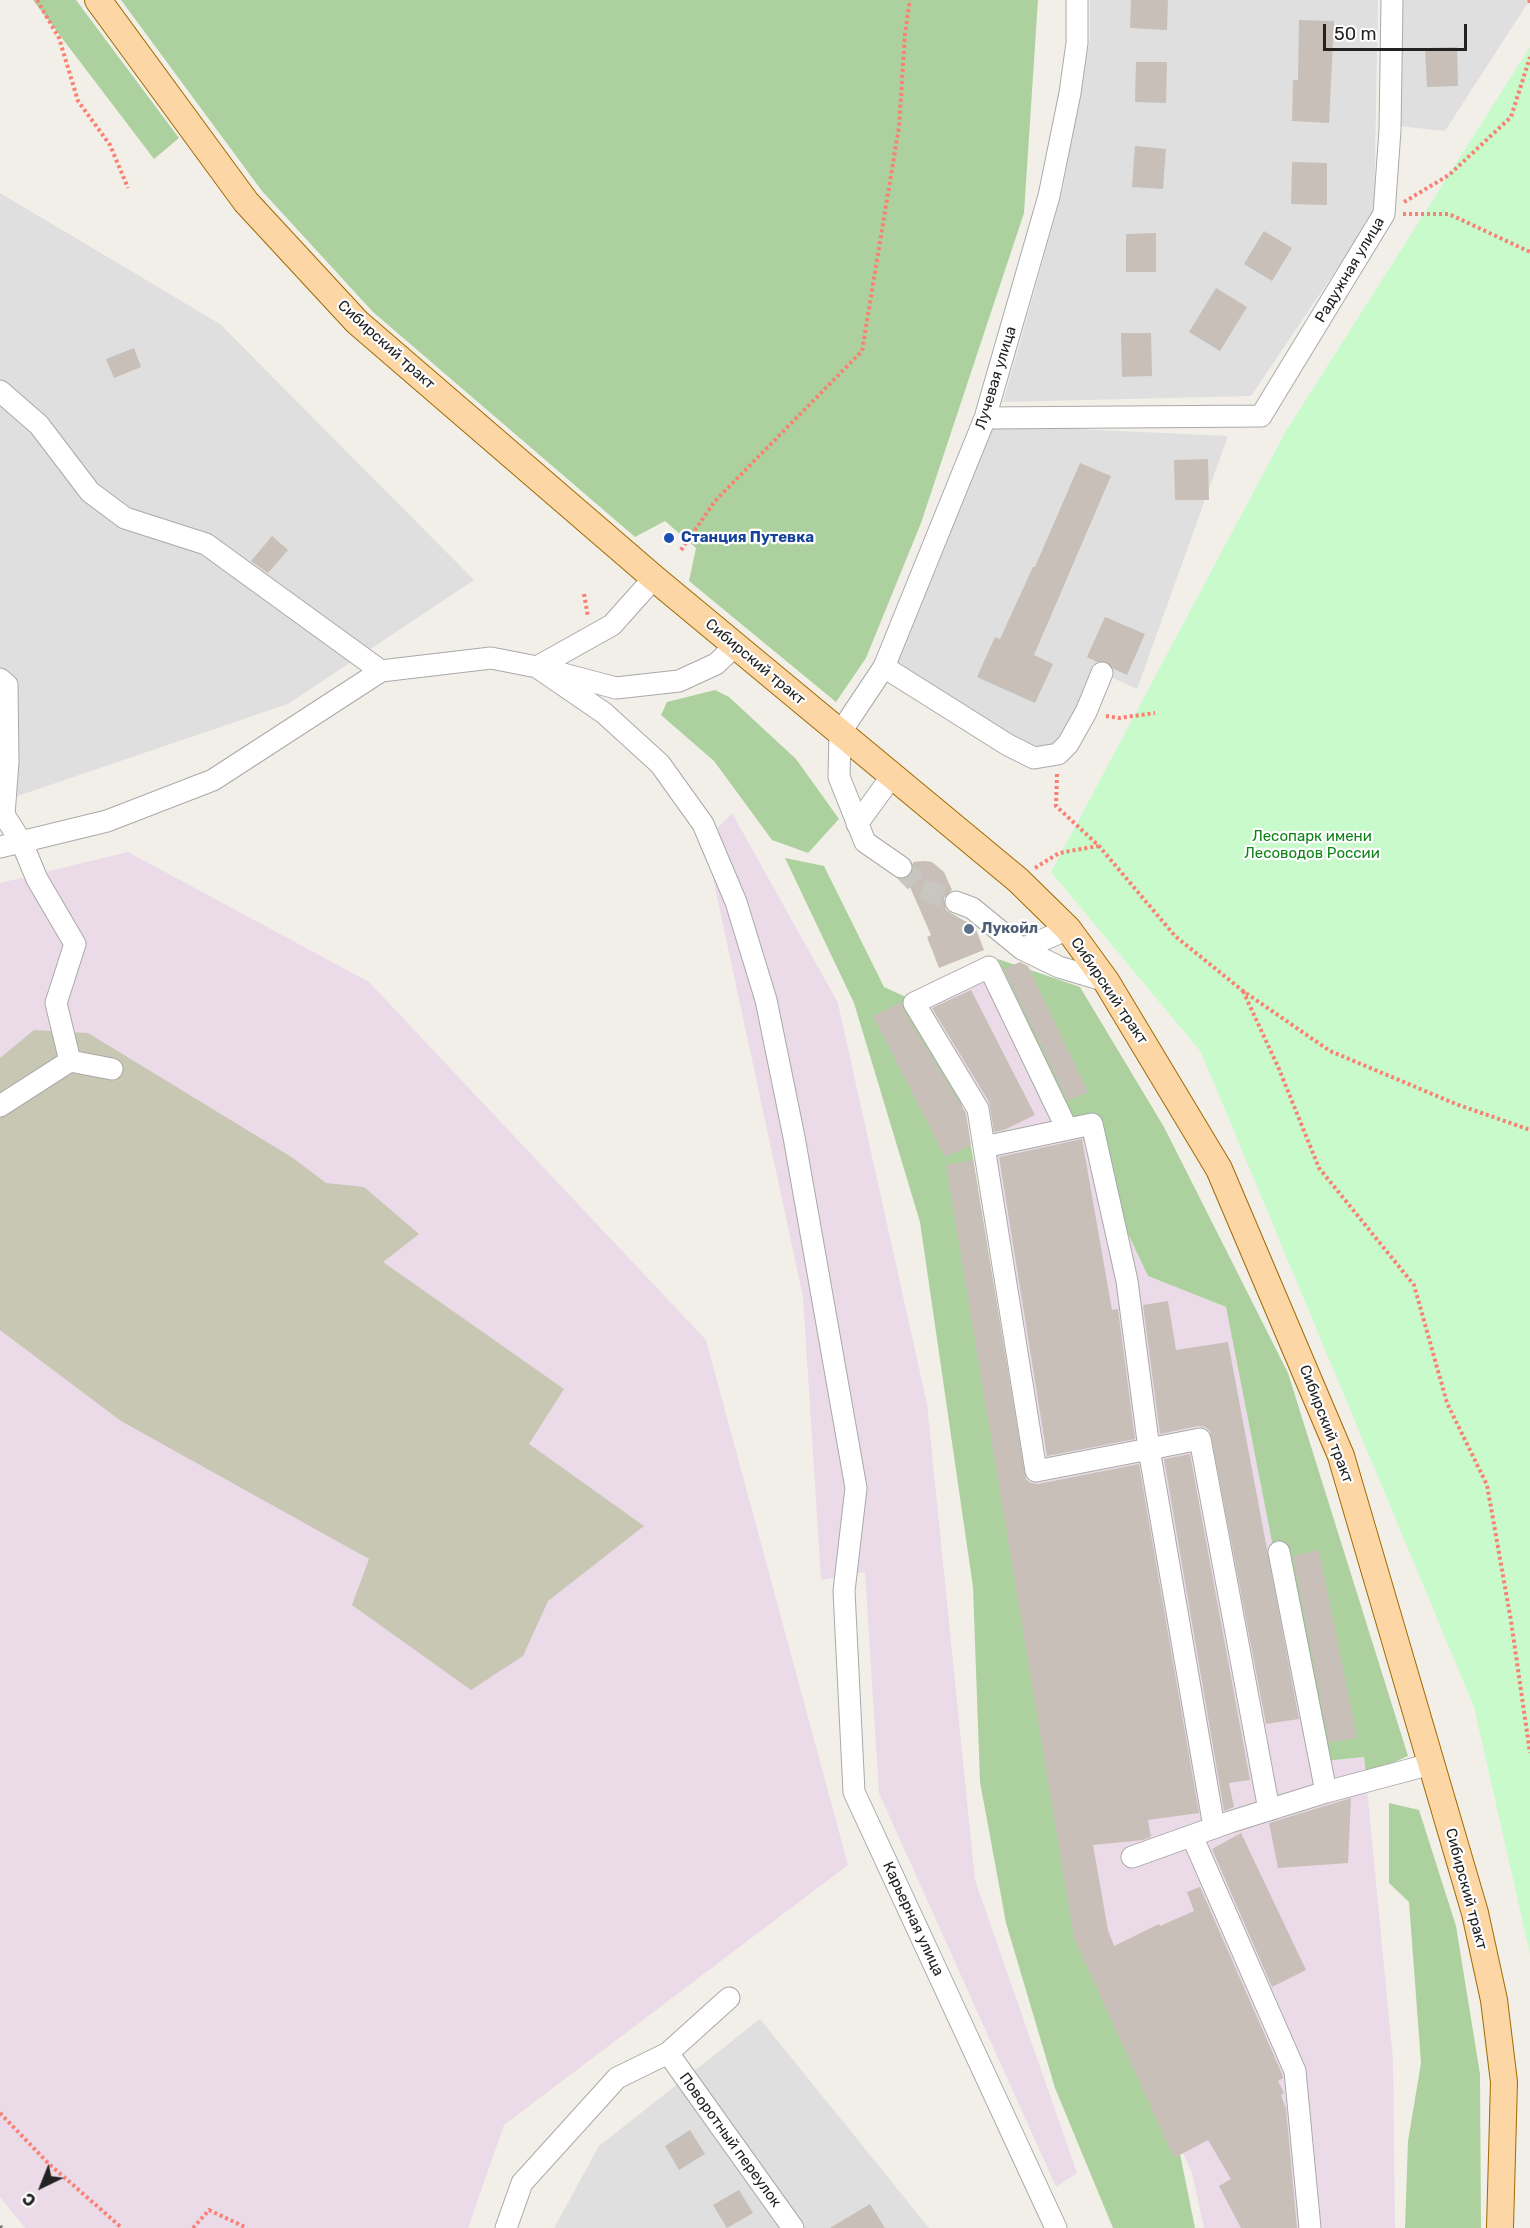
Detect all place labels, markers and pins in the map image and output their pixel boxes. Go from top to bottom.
place label: Станция Путевка [681,529,814,547]
marker: Станция Путевка [662,531,676,545]
place label: Лукойл [981,920,1038,938]
marker: Лукойл [962,922,976,936]

